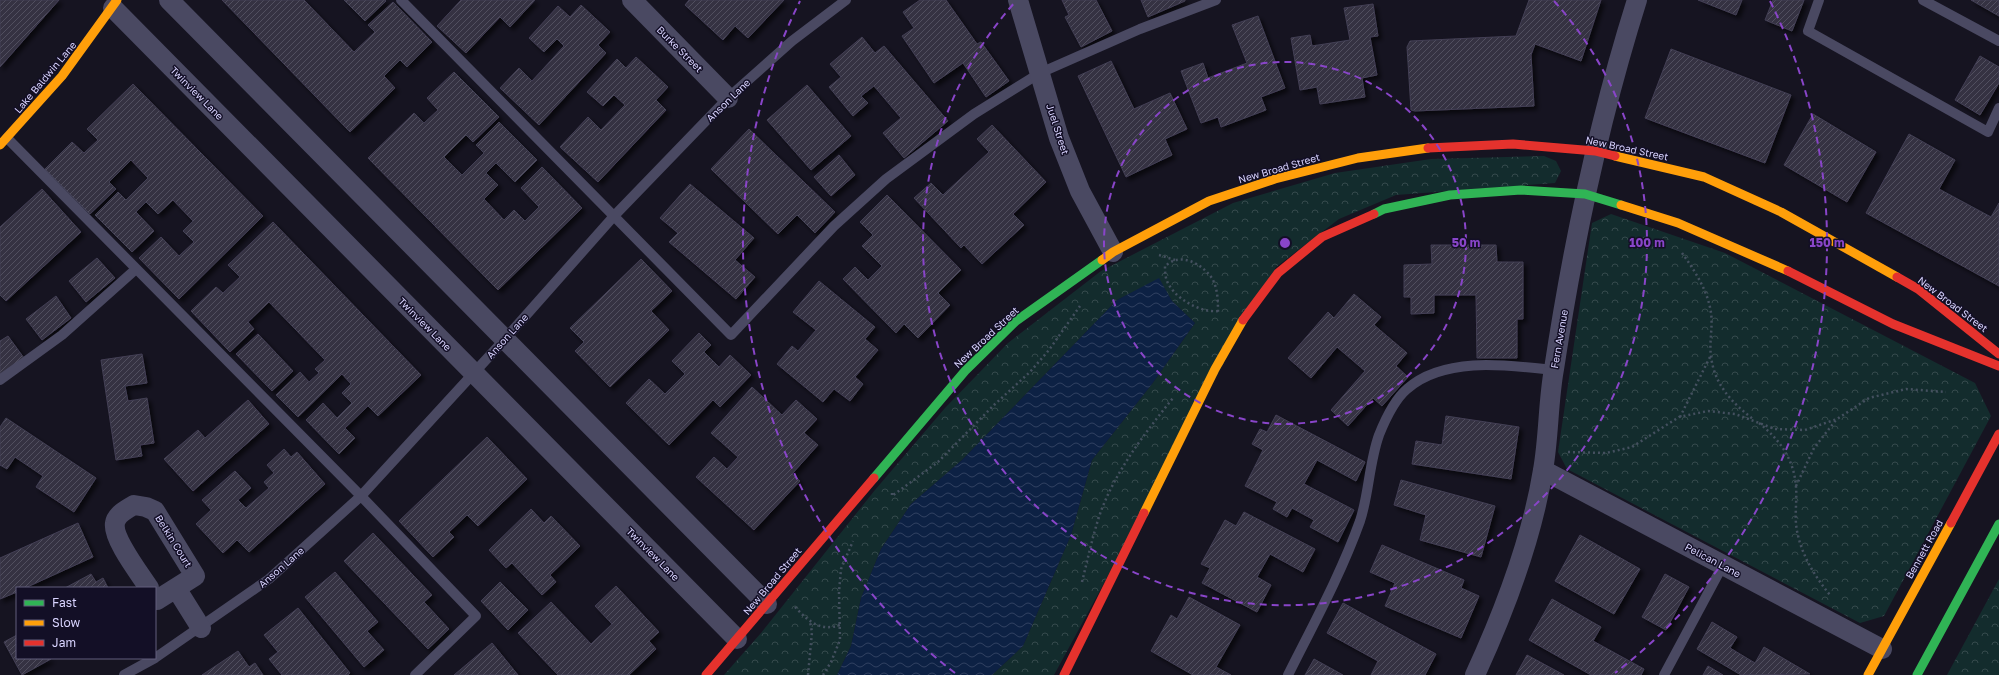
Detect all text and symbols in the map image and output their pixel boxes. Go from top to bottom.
street label: Burke Street [655,24,705,74]
street label: Lake Baldwin Lane [12,39,79,115]
street label: Twinview Lane [168,64,226,122]
street label: Anson Lane [704,76,753,124]
street label: Juel Street [1044,102,1072,156]
street label: New Broad Street [1585,133,1669,163]
street label: New Broad Street [1237,151,1321,185]
text: 50 m [1452,235,1480,250]
text: 100 m [1629,235,1665,250]
text: 150 m [1810,235,1844,250]
centre of rings [1278,236,1292,250]
street label: New Broad Street [1916,274,1990,334]
street label: Twinview Lane [396,295,454,353]
street label: New Broad Street [951,304,1021,370]
street label: Fern Avenue [1548,308,1570,369]
street label: Anson Lane [484,311,530,361]
street label: Belkin Court [153,513,195,569]
street label: Bennett Road [1903,517,1945,581]
street label: Twinview Lane [624,525,682,583]
street label: Pelican Lane [1683,540,1743,580]
street label: Anson Lane [256,544,306,590]
street label: New Broad Street [740,545,804,617]
legend [16,587,156,659]
text: Fast [52,595,77,610]
text: Slow [52,615,80,630]
text: Jam [52,635,76,650]

